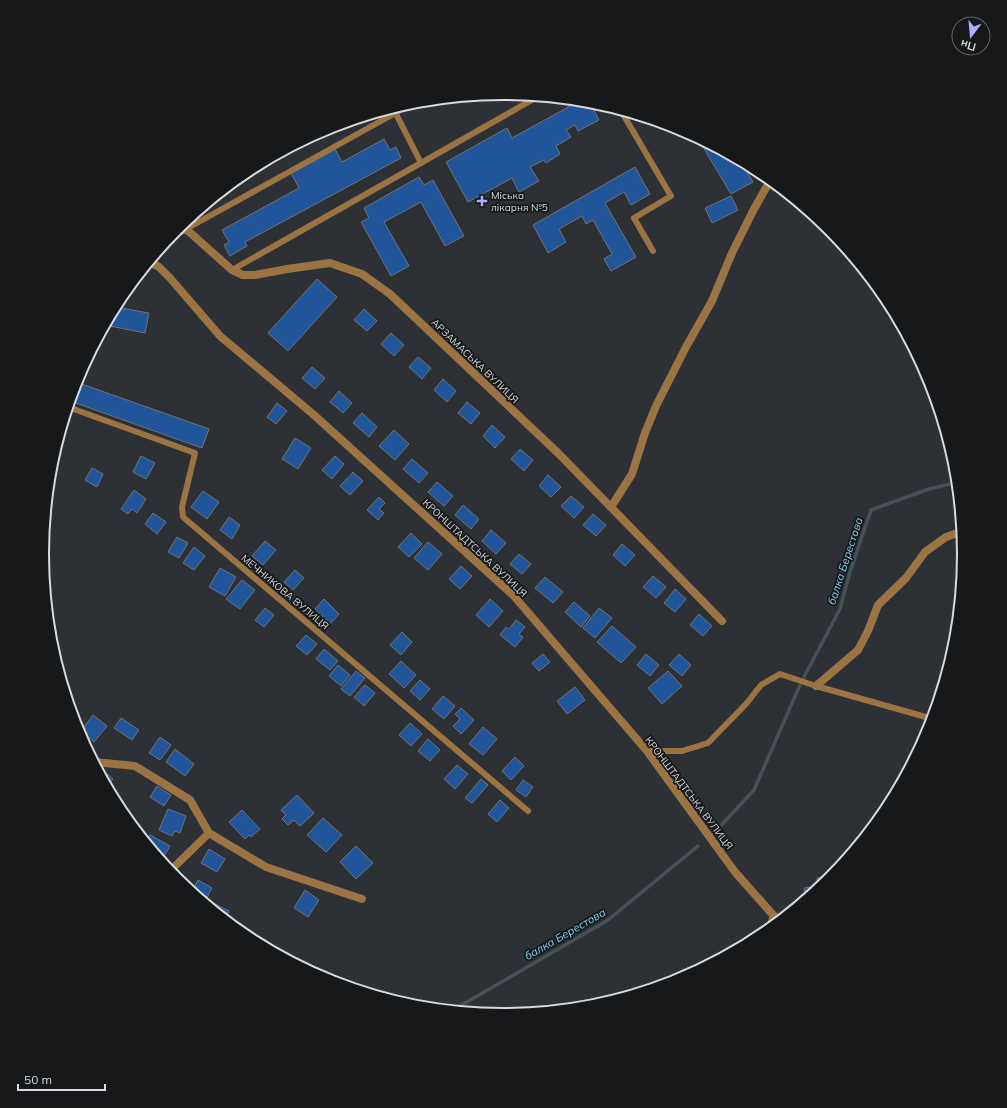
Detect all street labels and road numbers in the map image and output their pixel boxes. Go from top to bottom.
street label: АРЗАМАСЬКА ВУЛИЦЯ [429,316,521,406]
street label: КРОНШТАДТСЬКА ВУЛИЦЯ [420,496,530,600]
street label: МЕЧНИКОВА ВУЛИЦЯ [238,551,332,633]
street label: КРОНШТАДТСЬКА ВУЛИЦЯ [642,734,736,852]

